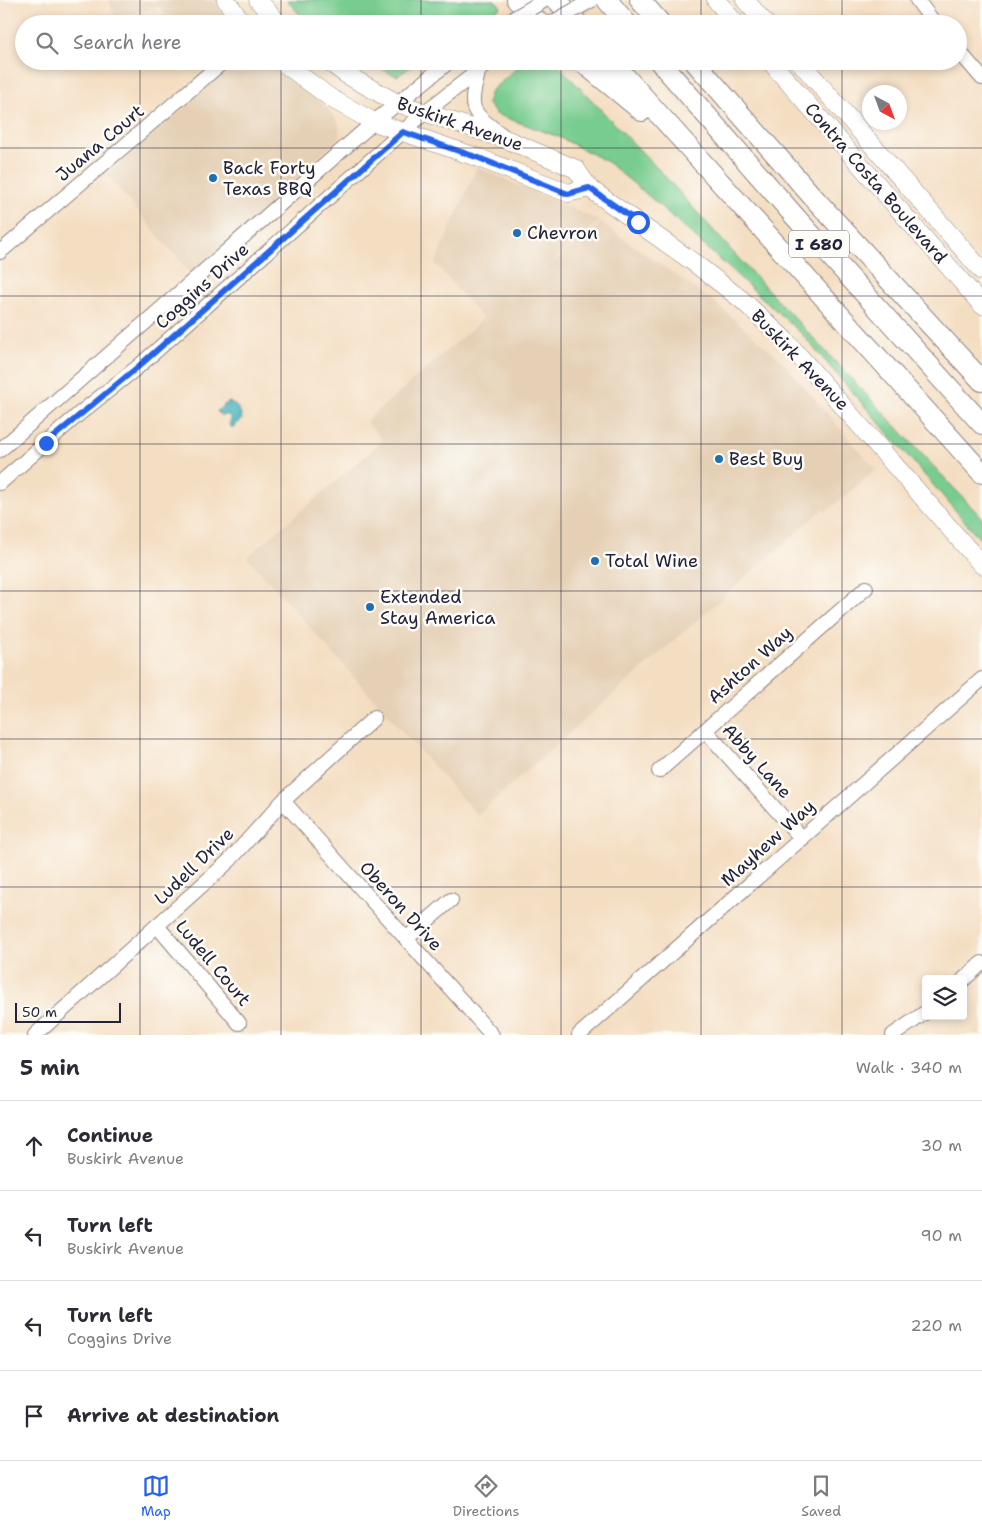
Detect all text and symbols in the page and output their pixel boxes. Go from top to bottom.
search box [15,15,967,70]
icon: search [33,29,61,57]
text: Search here [73,30,182,55]
north arrow [862,85,907,130]
street label: Buskirk Avenue [394,91,526,157]
street label: Contra Costa Boulevard [799,97,953,269]
street label: Juana Court [51,99,149,187]
place label: Back Forty Texas BBQ [223,156,316,201]
marker: Back Forty Texas BBQ [207,172,219,184]
route start [627,211,650,234]
place label: Chevron [527,221,598,245]
marker: Chevron [511,227,523,239]
road number: I 680 [789,230,849,258]
street label: Coggins Drive [150,238,254,334]
street label: Buskirk Avenue [746,304,854,416]
route end [35,432,58,455]
place label: Best Buy [729,447,803,471]
marker: Best Buy [713,453,725,465]
place label: Total Wine [605,549,698,573]
marker: Total Wine [589,555,601,567]
place label: Extended Stay America [380,585,496,630]
marker: Extended Stay America [364,601,376,613]
street label: Ashton Way [703,621,797,709]
street label: Abby Lane [717,719,797,803]
street label: Mayhew Way [716,794,820,892]
street label: Ludell Drive [149,822,239,910]
street label: Oberon Drive [354,856,448,956]
street label: Ludell Court [170,915,256,1011]
map controls [922,975,967,1020]
button: layers [922,975,967,1020]
scale bar [15,1000,121,1023]
text: 50 m [22,1003,57,1021]
text: 5 min [20,1054,80,1082]
text: Walk · 340 m [856,1057,962,1078]
text: Continue [67,1123,153,1148]
icon: ahead [20,1132,48,1160]
text: 30 m [921,1135,962,1156]
text: Buskirk Avenue [67,1148,184,1169]
text: Turn left [67,1213,153,1238]
icon: left [20,1222,48,1250]
text: 90 m [921,1225,962,1246]
text: Buskirk Avenue [67,1238,184,1259]
text: Turn left [67,1303,153,1328]
icon: left [20,1312,48,1340]
text: 220 m [910,1315,962,1336]
text: Coggins Drive [67,1328,172,1349]
icon: arrive [20,1402,48,1430]
text: Arrive at destination [67,1403,279,1428]
tab: Map [141,1472,171,1520]
tab: Directions [453,1472,519,1520]
tab: Saved [801,1472,841,1520]

